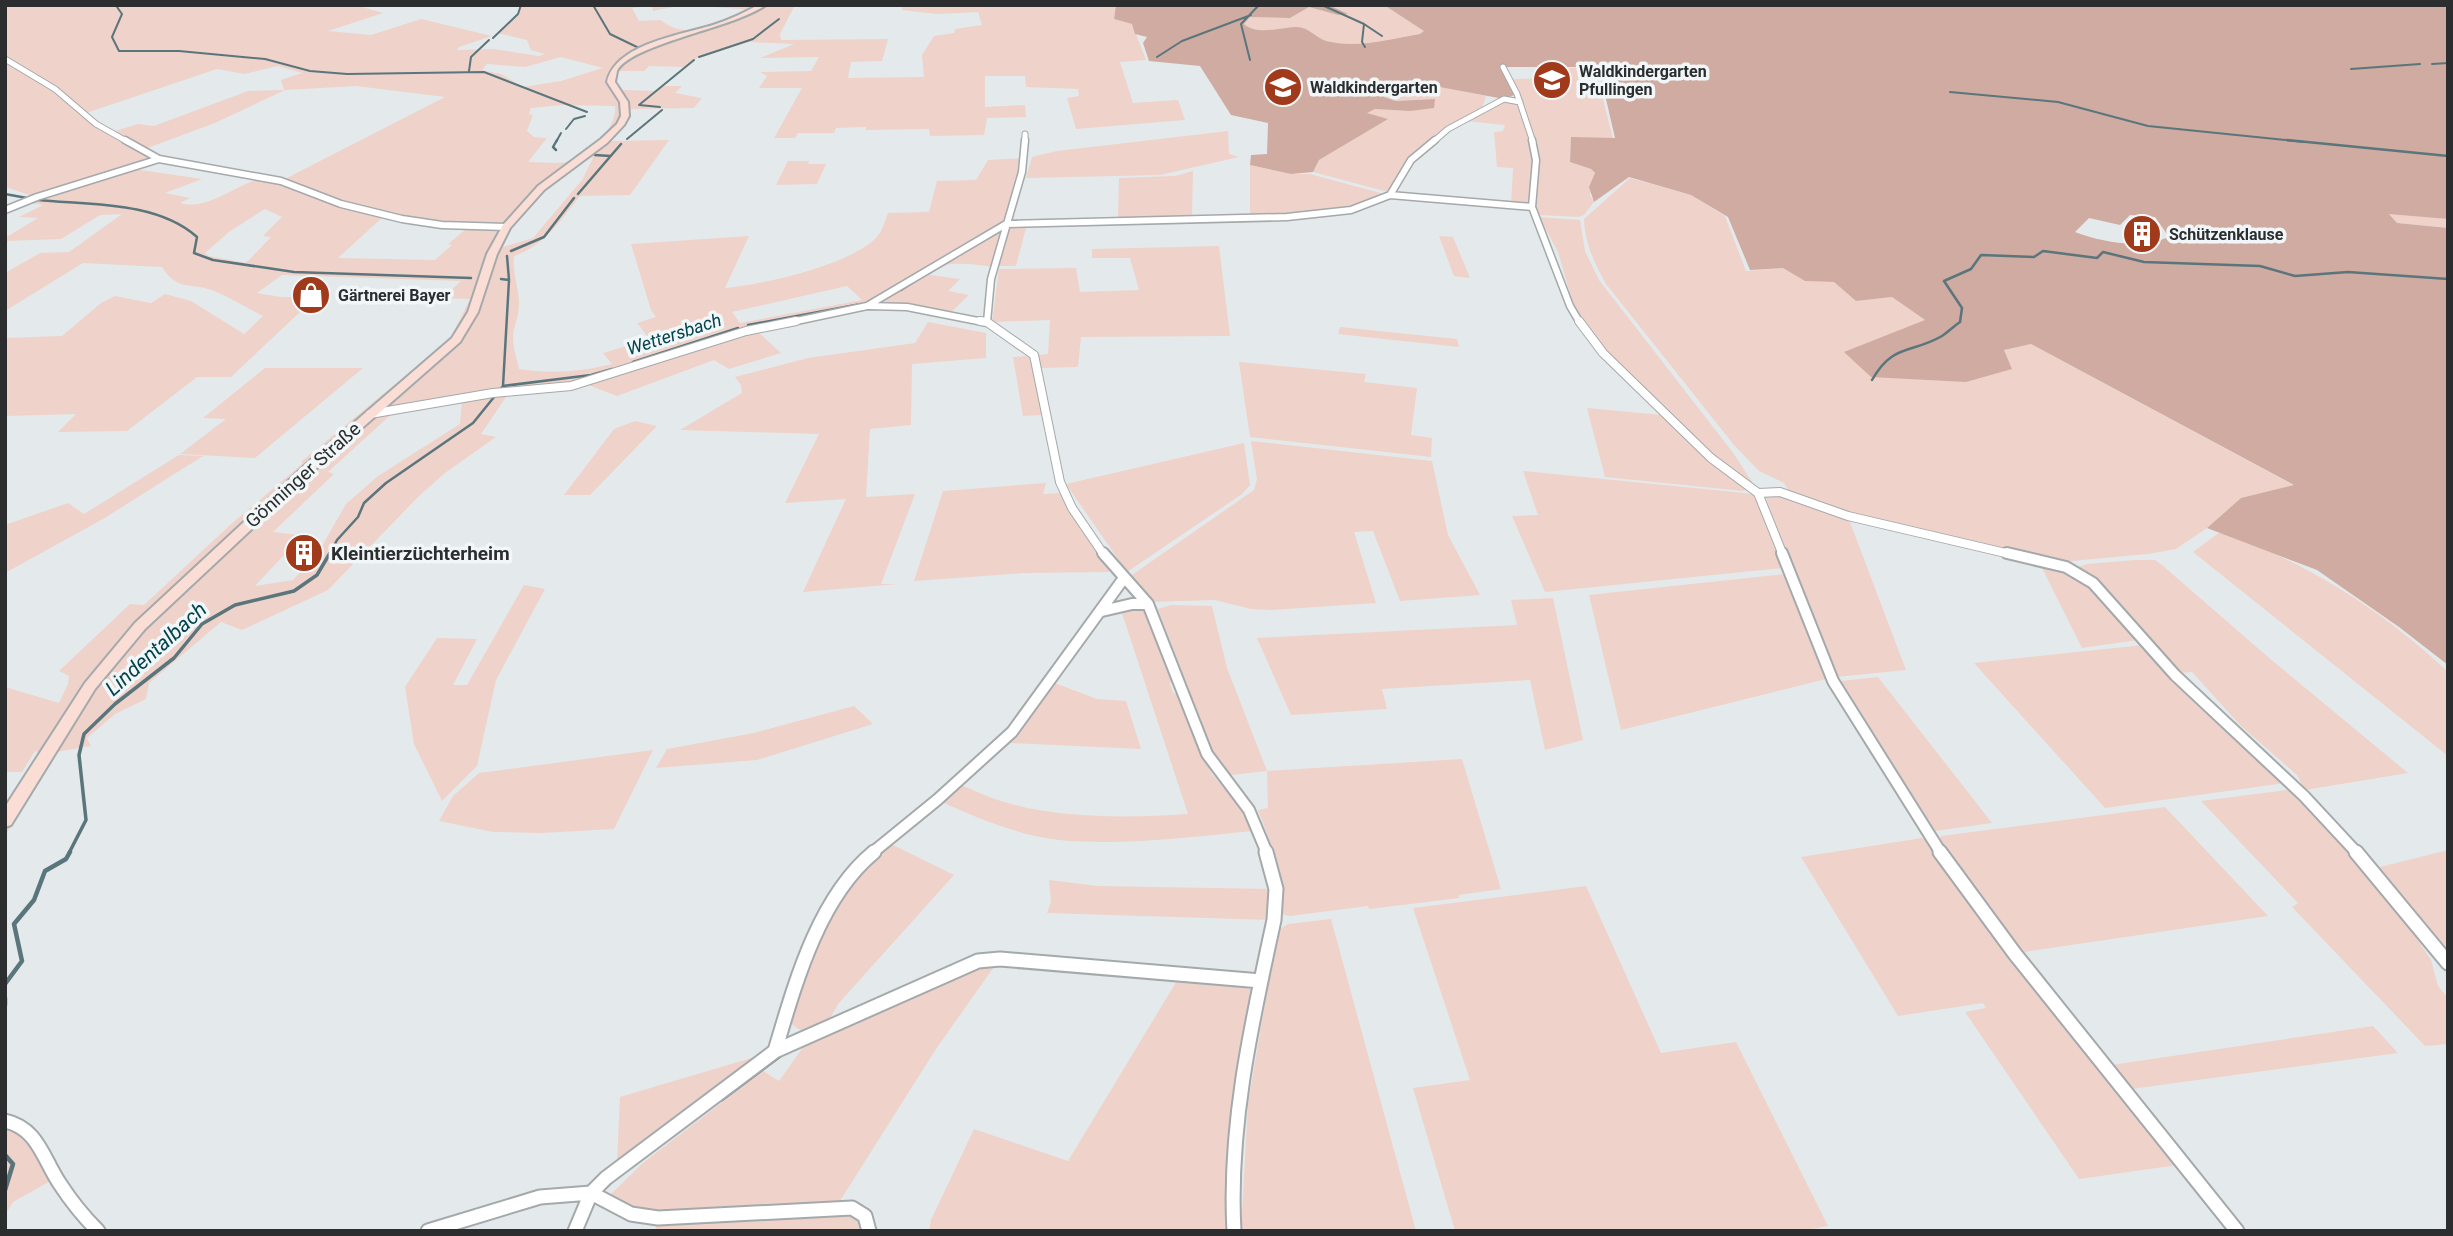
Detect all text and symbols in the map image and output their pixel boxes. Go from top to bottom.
school or university icon: Waldkindergarten Pfullingen [1531,59,1573,101]
place label: Waldkindergarten Pfullingen [1579,62,1707,99]
school or university icon: Waldkindergarten [1262,66,1304,108]
place label: Waldkindergarten [1310,78,1438,97]
building icon: Schützenklause [2121,213,2163,255]
place label: Schützenklause [2169,225,2284,244]
shop icon: Gärtnerei Bayer [290,274,332,316]
place label: Gärtnerei Bayer [338,286,451,305]
water label: Wettersbach [624,309,724,359]
street label: Gönninger Straße [241,417,365,533]
building icon: Kleintierzüchterheim [283,532,325,574]
place label: Kleintierzüchterheim [331,542,510,565]
water label: Lindentalbach [100,597,212,701]

